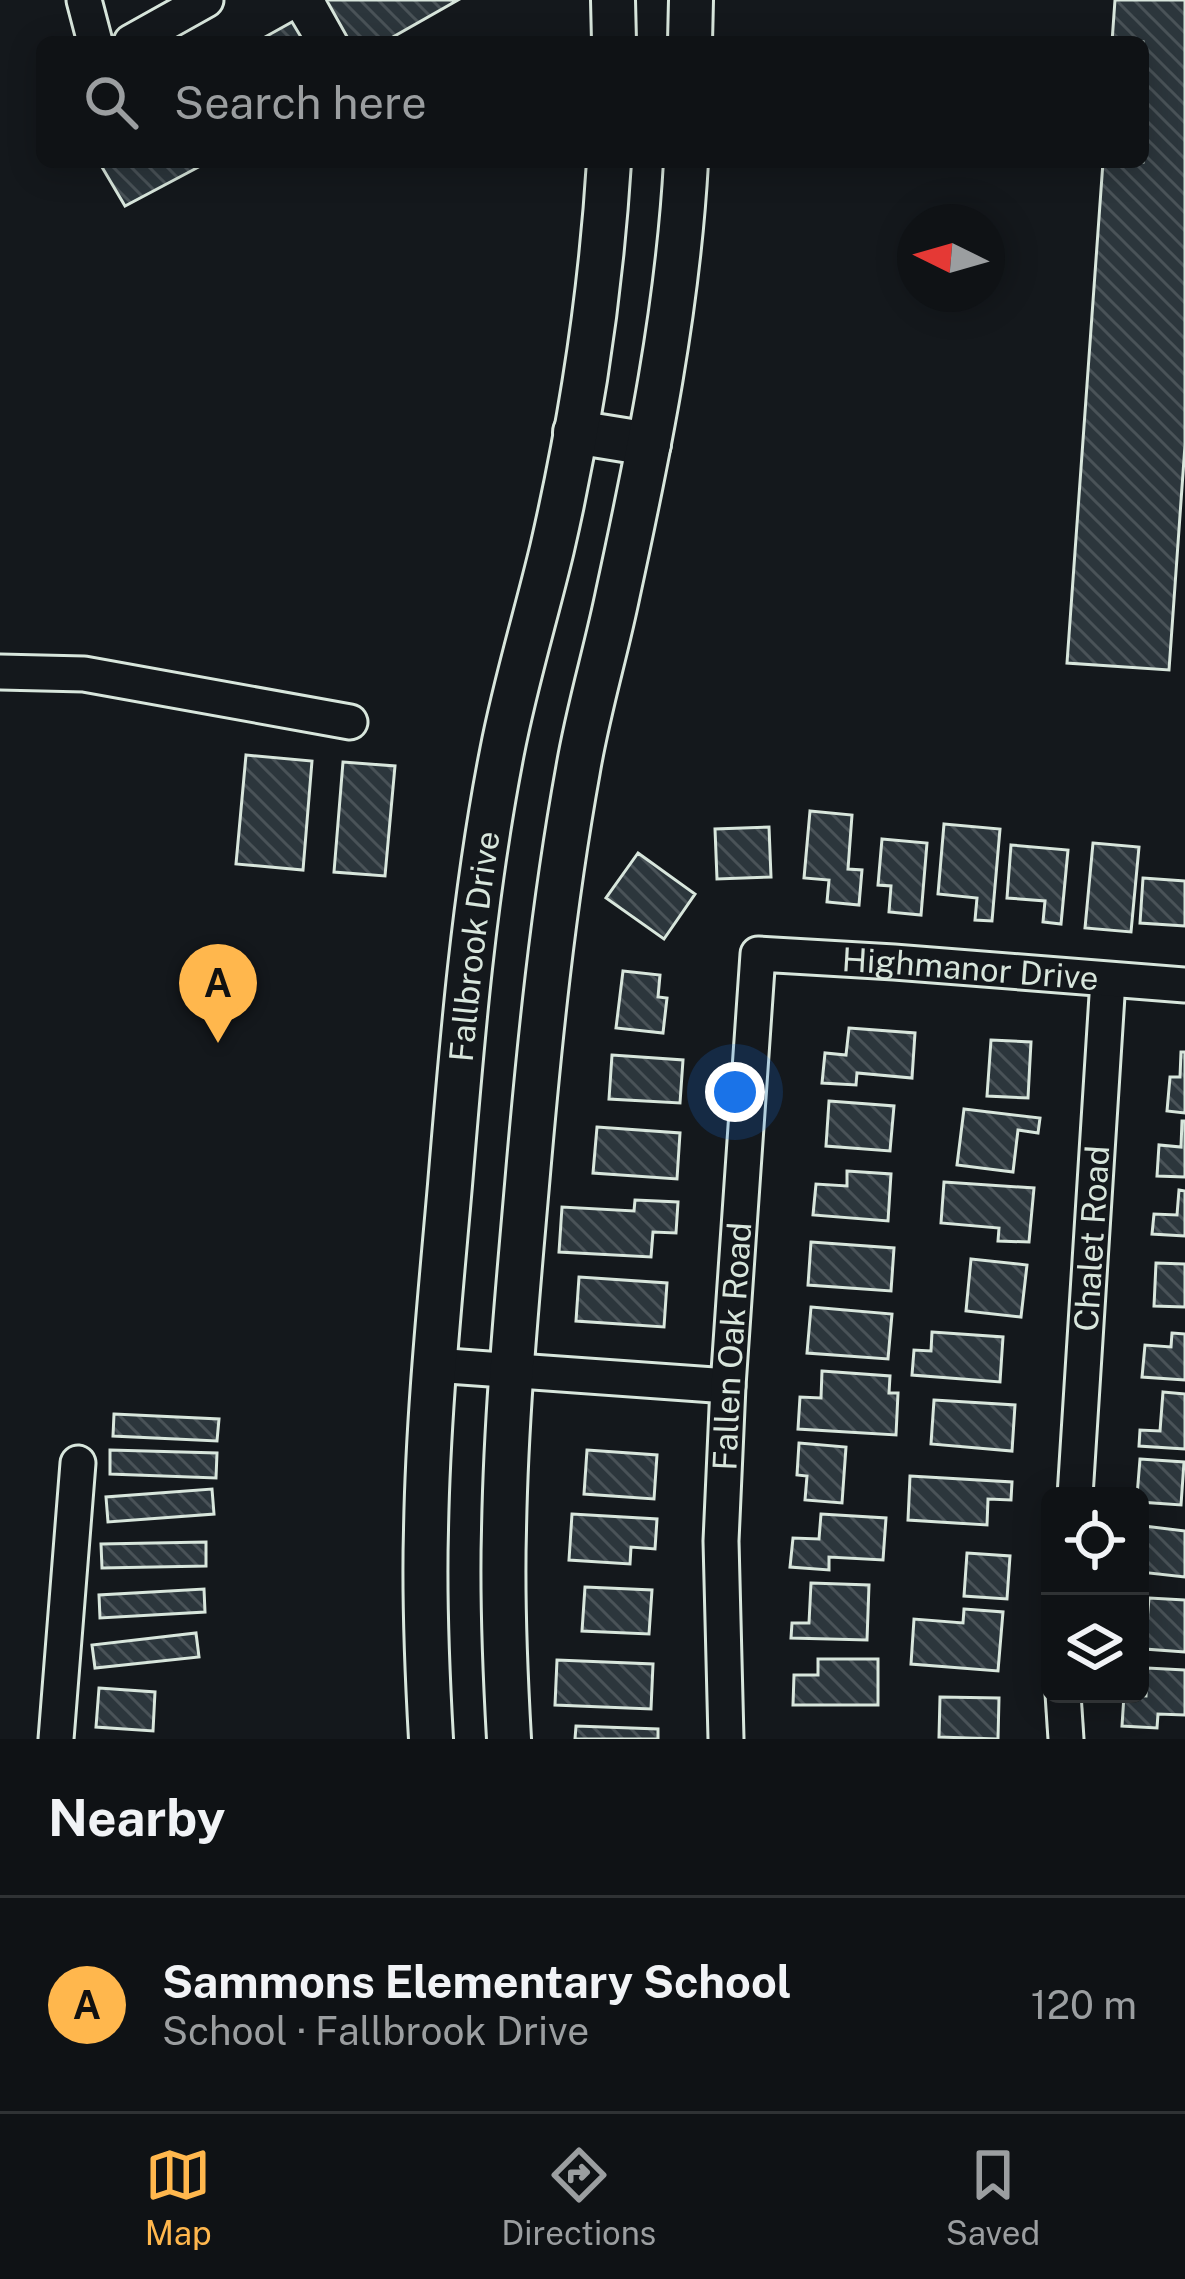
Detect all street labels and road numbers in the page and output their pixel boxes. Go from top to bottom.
street label: Fallbrook Drive [442,828,507,1063]
street label: Highmanor Drive [841,940,1100,997]
street label: Chalet Road [1067,1144,1116,1333]
street label: Fallen Oak Road [705,1221,758,1471]

